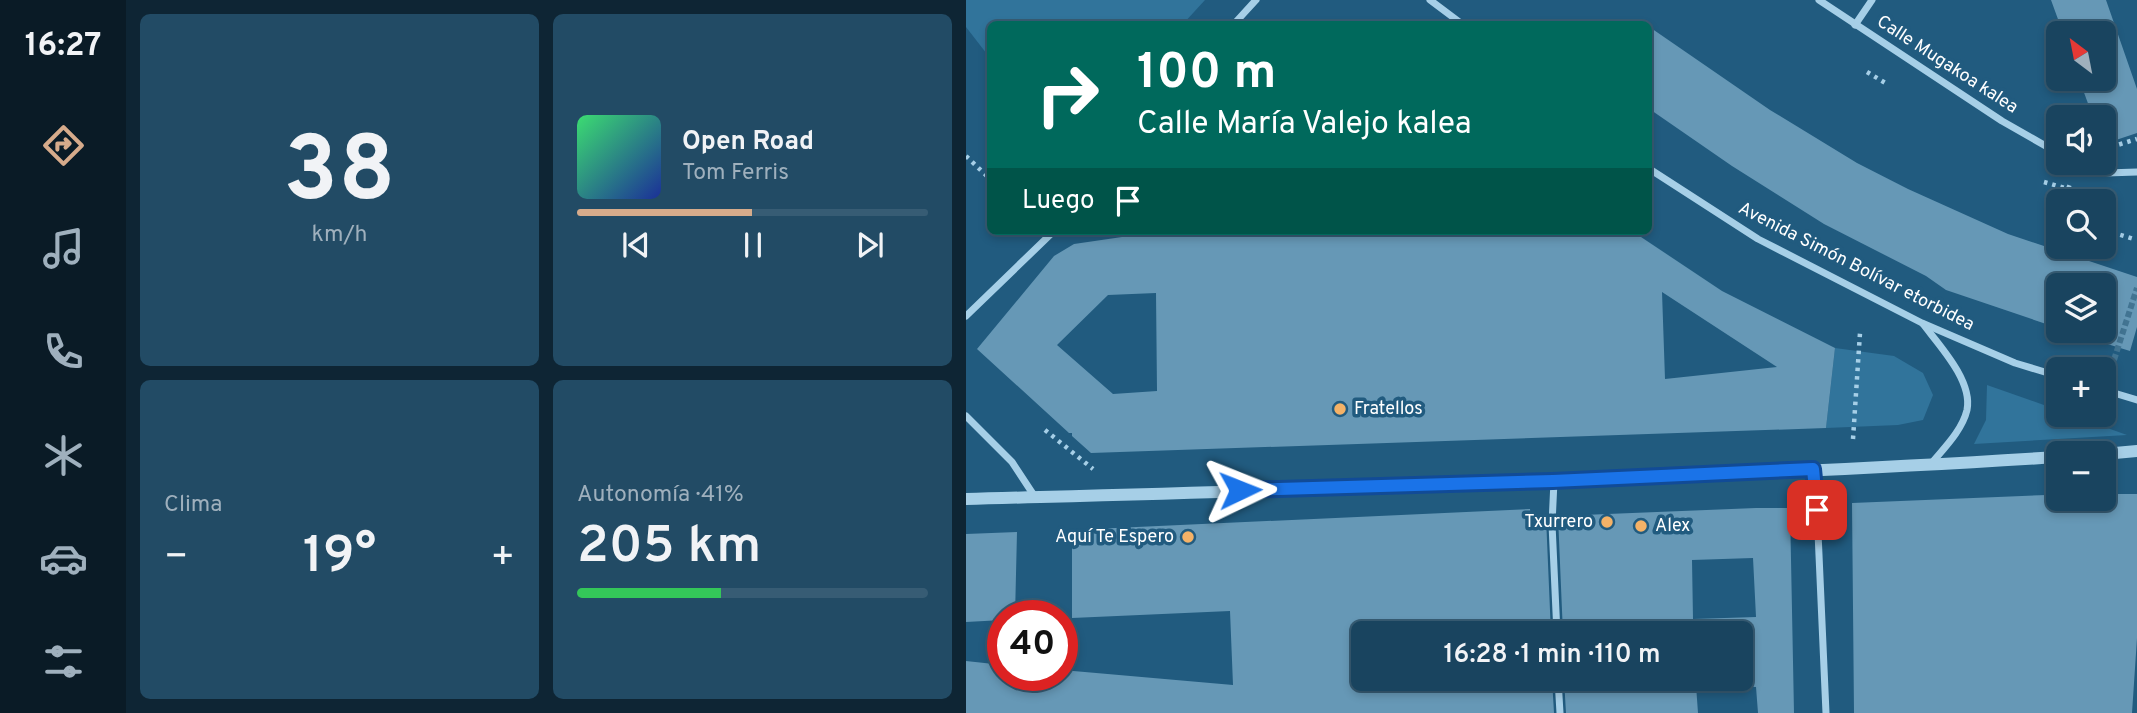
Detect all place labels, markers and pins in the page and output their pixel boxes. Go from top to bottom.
place label: Fratellos [1354,398,1423,421]
marker: Fratellos [1332,401,1348,417]
pin [1787,480,1847,540]
place label: Txurrero [1524,511,1593,534]
marker: Txurrero [1599,514,1615,530]
place label: Alex [1655,515,1690,538]
marker: Alex [1633,518,1649,534]
place label: Aquí Te Espero [1055,526,1174,549]
marker: Aquí Te Espero [1180,529,1196,545]

